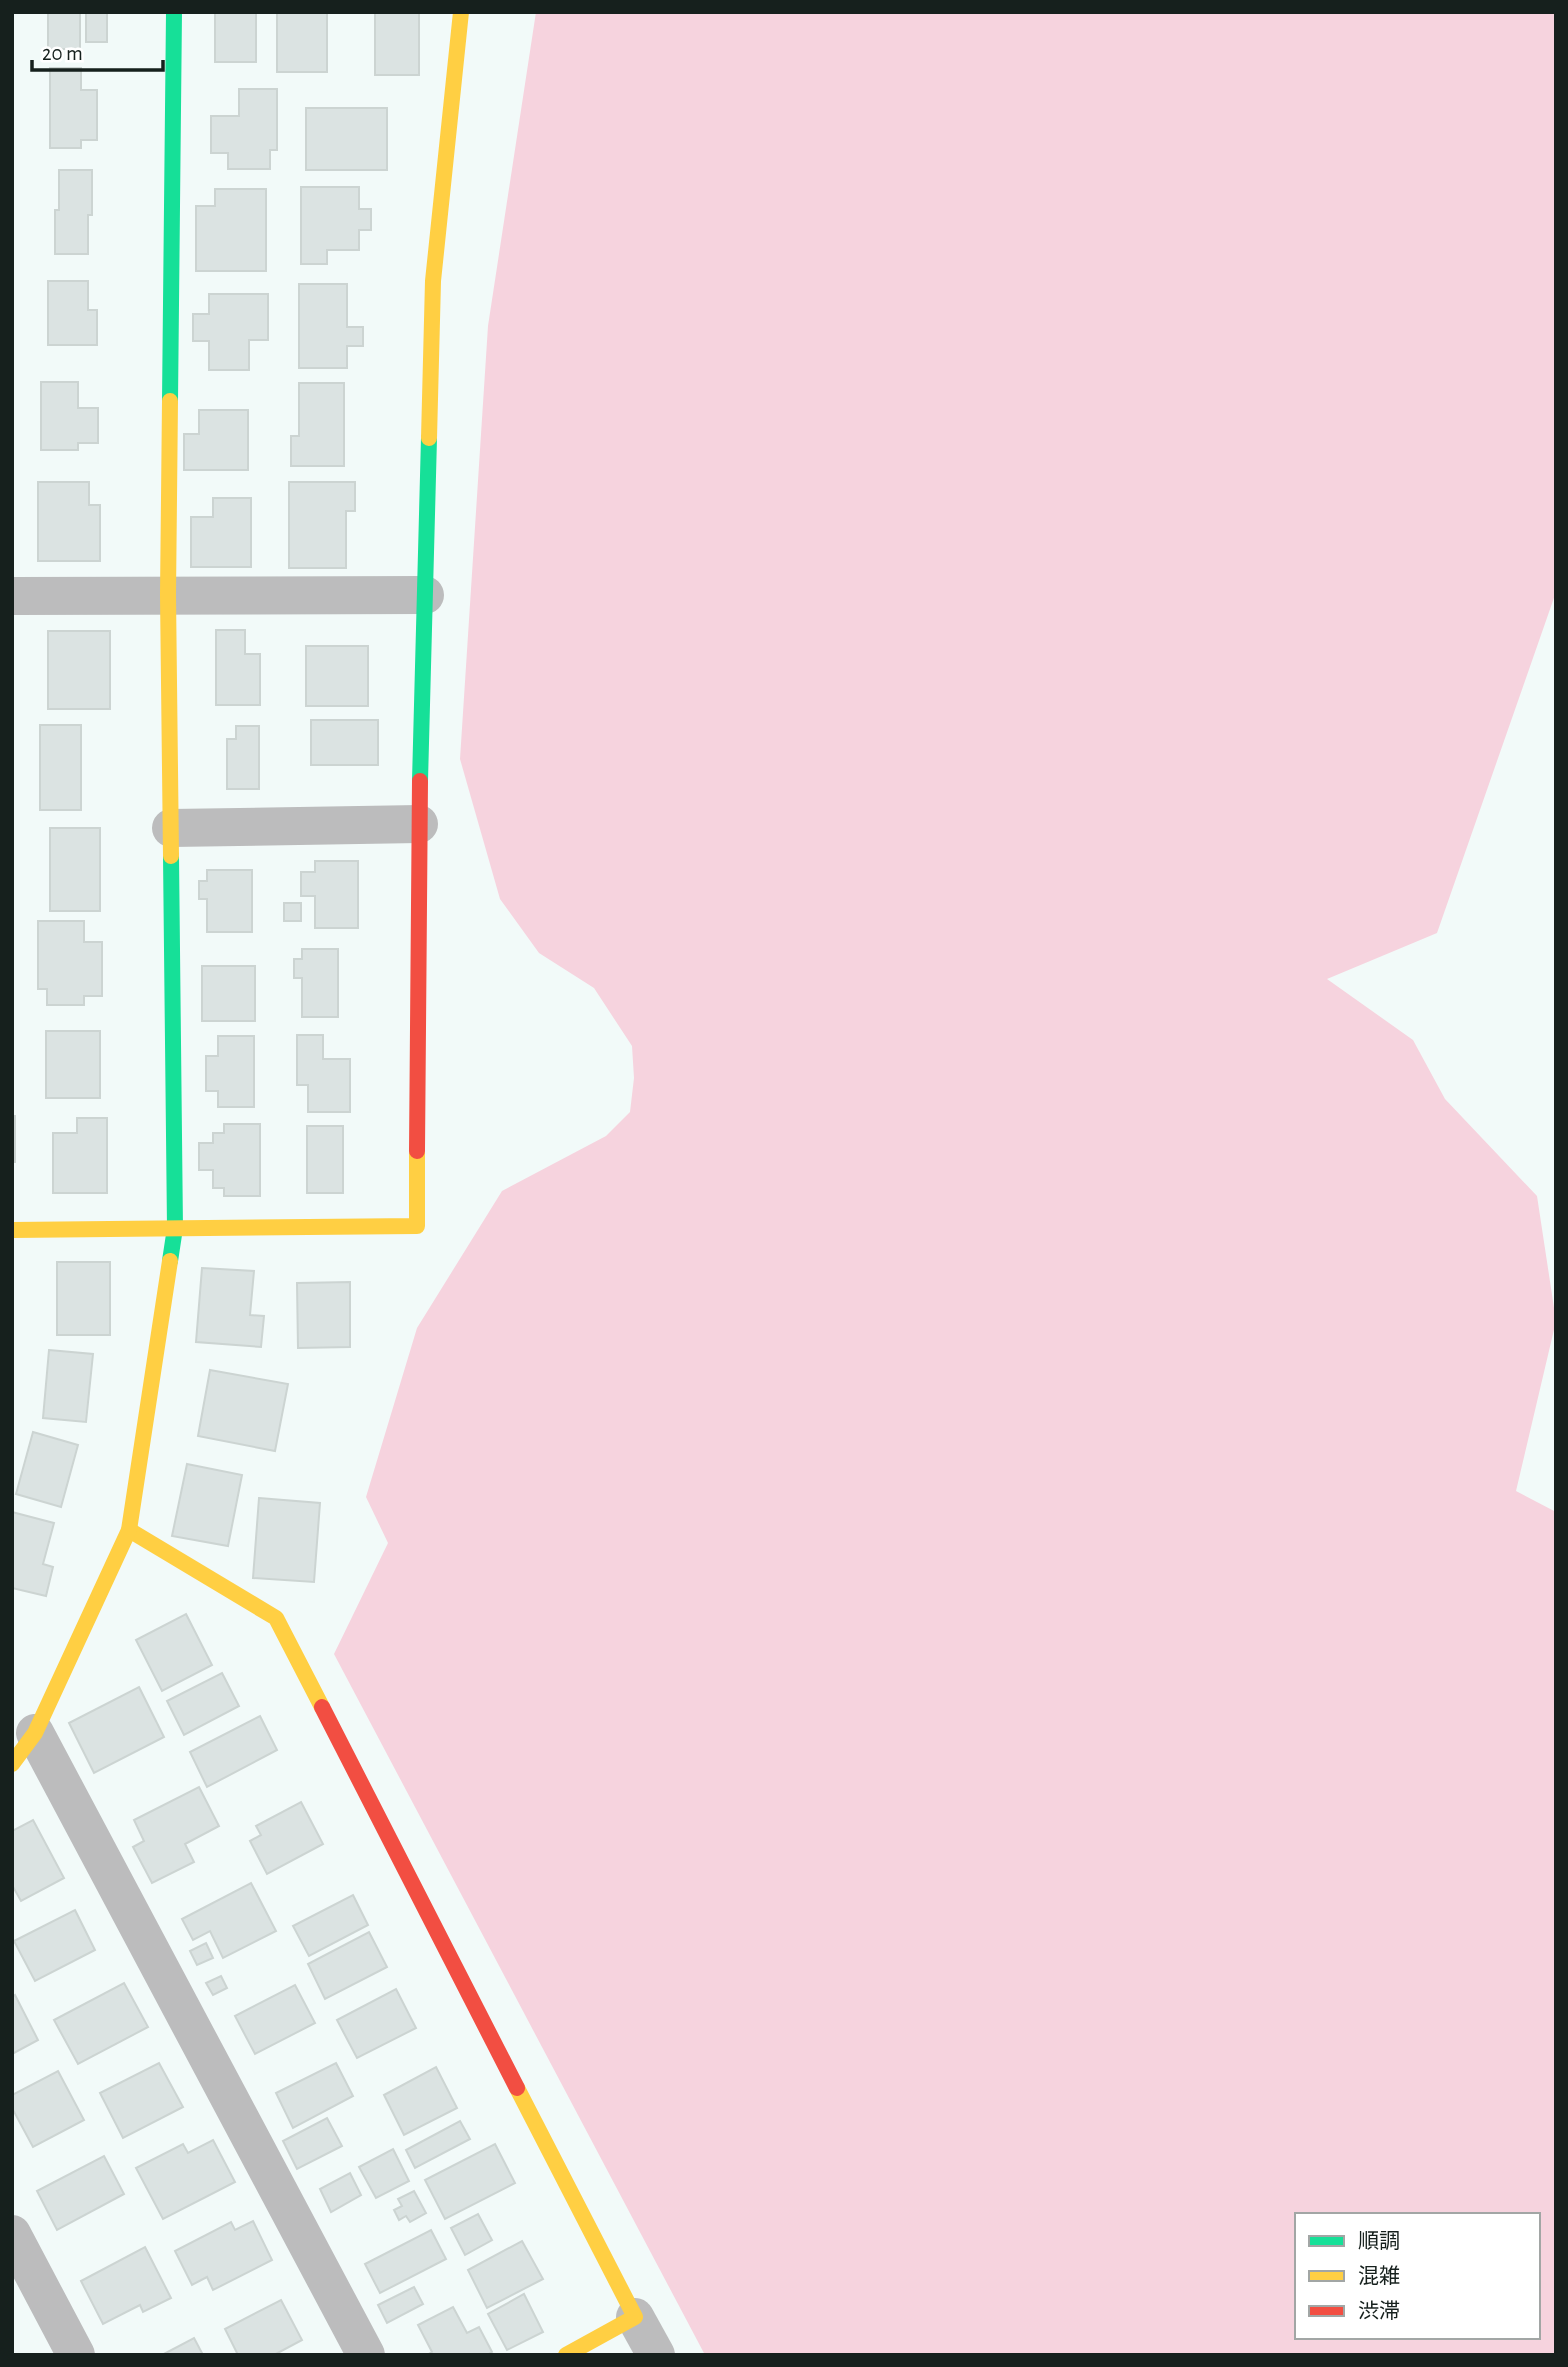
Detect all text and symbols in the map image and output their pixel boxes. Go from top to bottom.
scale bar [32,28,163,72]
text: 20 m [42,43,83,64]
legend [1295,2213,1540,2339]
text: 順調 [1358,2230,1400,2252]
text: 混雑 [1358,2265,1400,2287]
text: 渋滞 [1358,2300,1400,2322]

